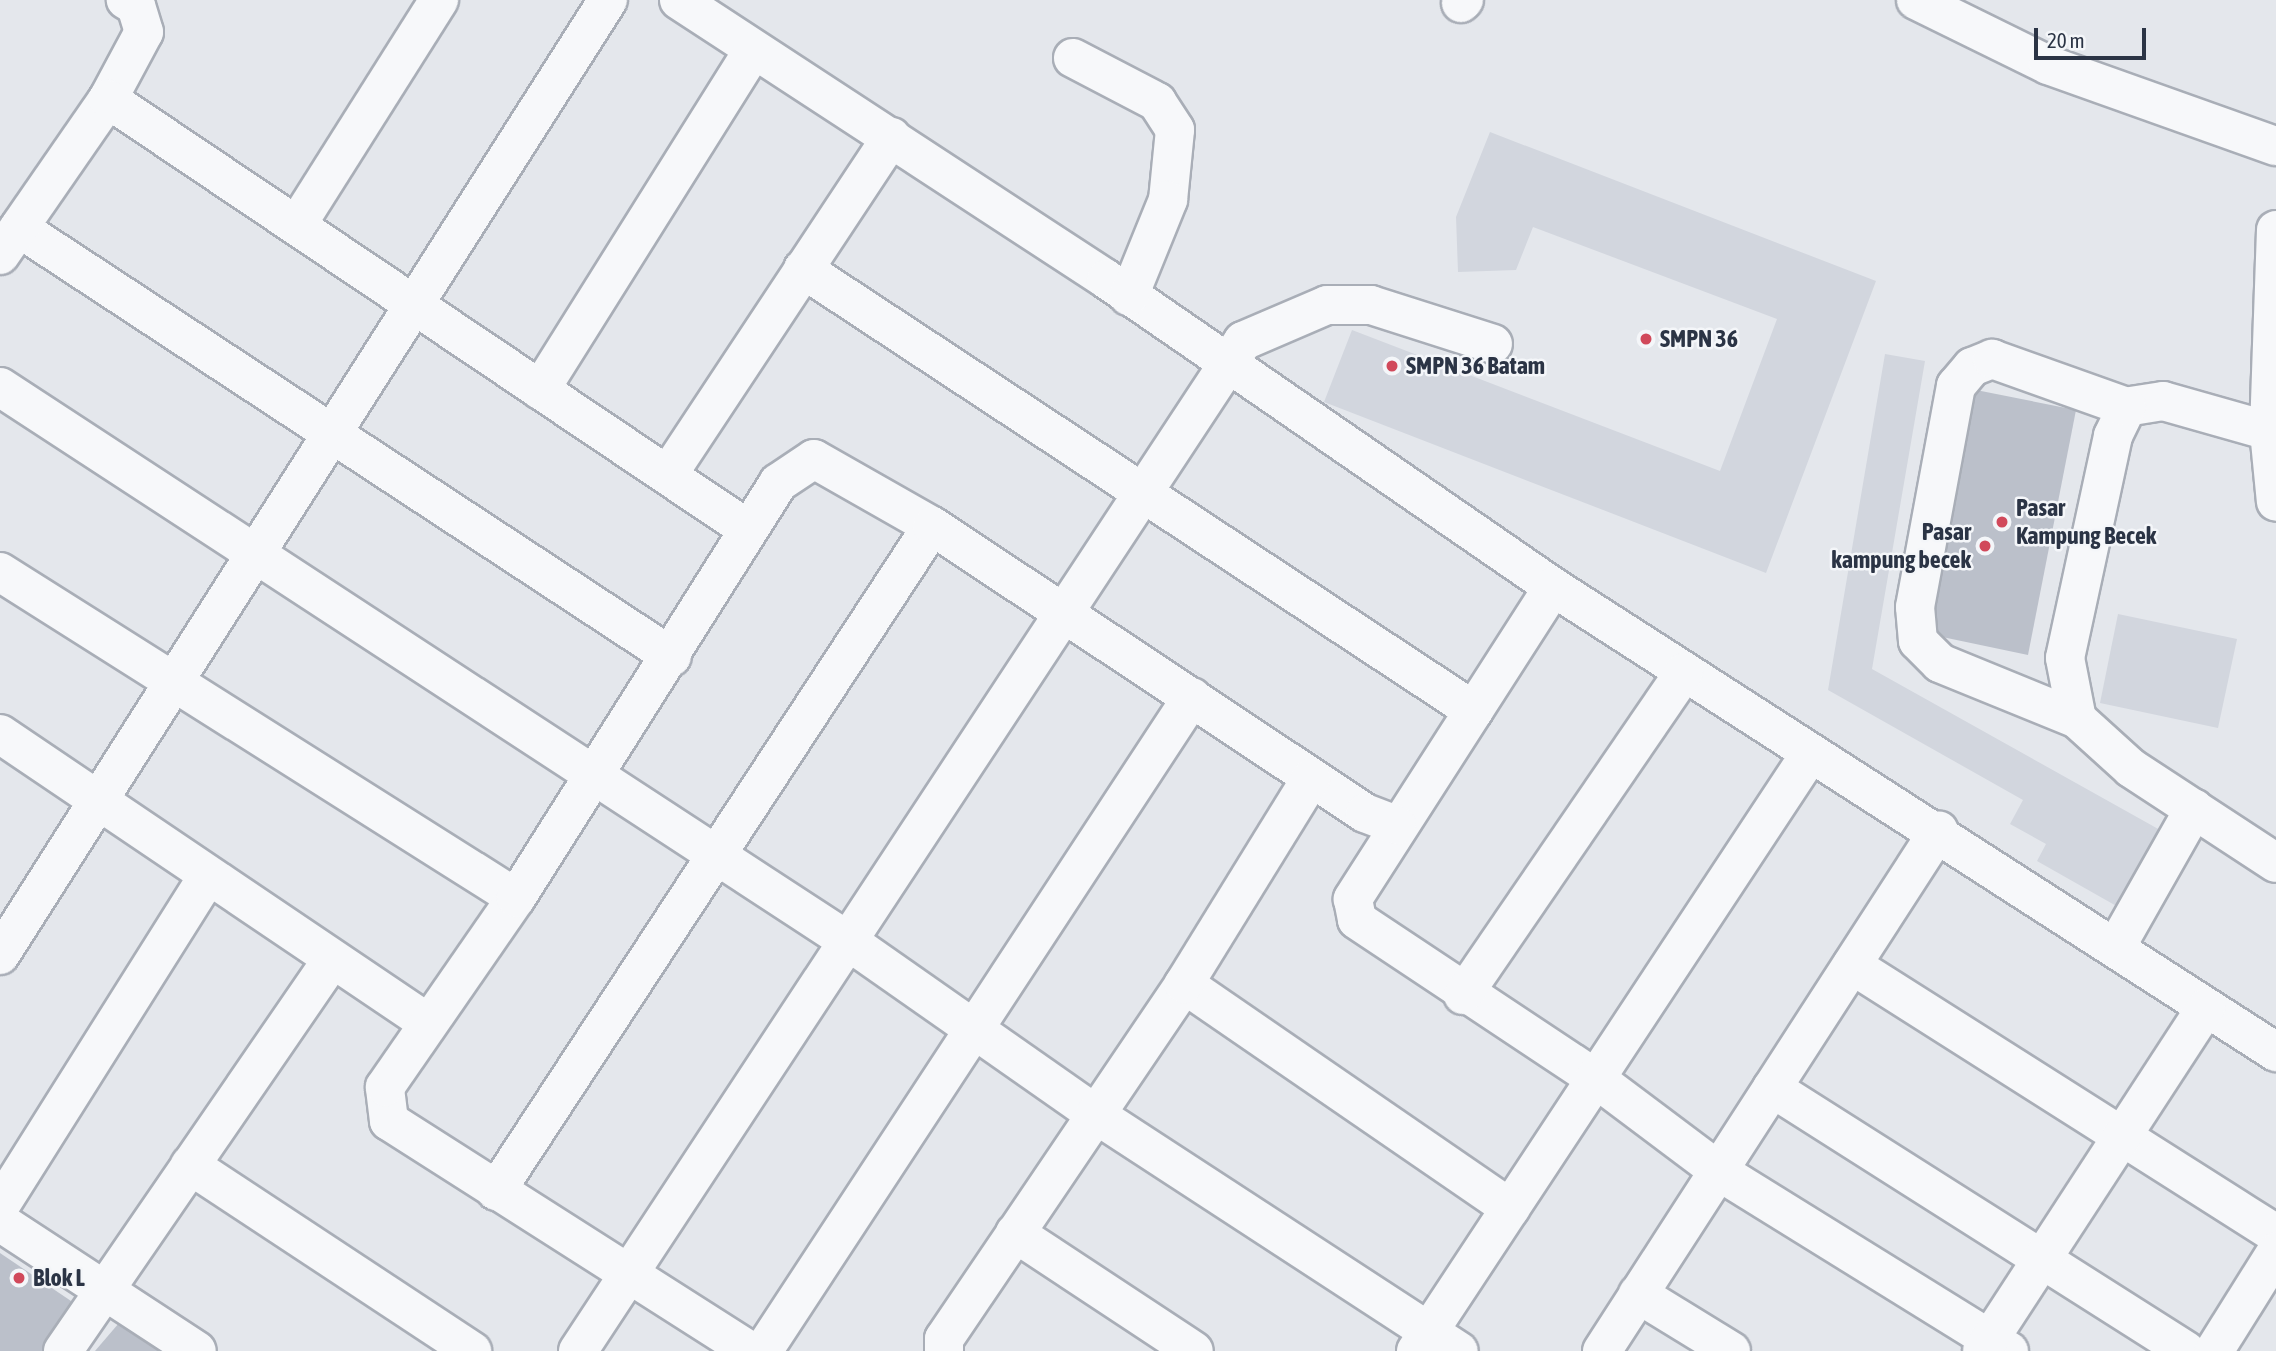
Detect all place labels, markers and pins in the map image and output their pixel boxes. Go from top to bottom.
place label: SMPN 36 [1660,325,1738,353]
marker: SMPN 36 [1638,331,1654,347]
place label: SMPN 36 Batam [1406,352,1545,380]
marker: SMPN 36 Batam [1384,358,1400,374]
place label: Pasar Kampung Becek [2016,494,2156,550]
marker: Pasar Kampung Becek [1994,514,2010,530]
place label: Pasar kampung becek [1831,518,1971,574]
marker: Pasar kampung becek [1977,538,1993,554]
place label: Blok L [33,1264,85,1292]
marker: Blok L [11,1270,27,1286]

